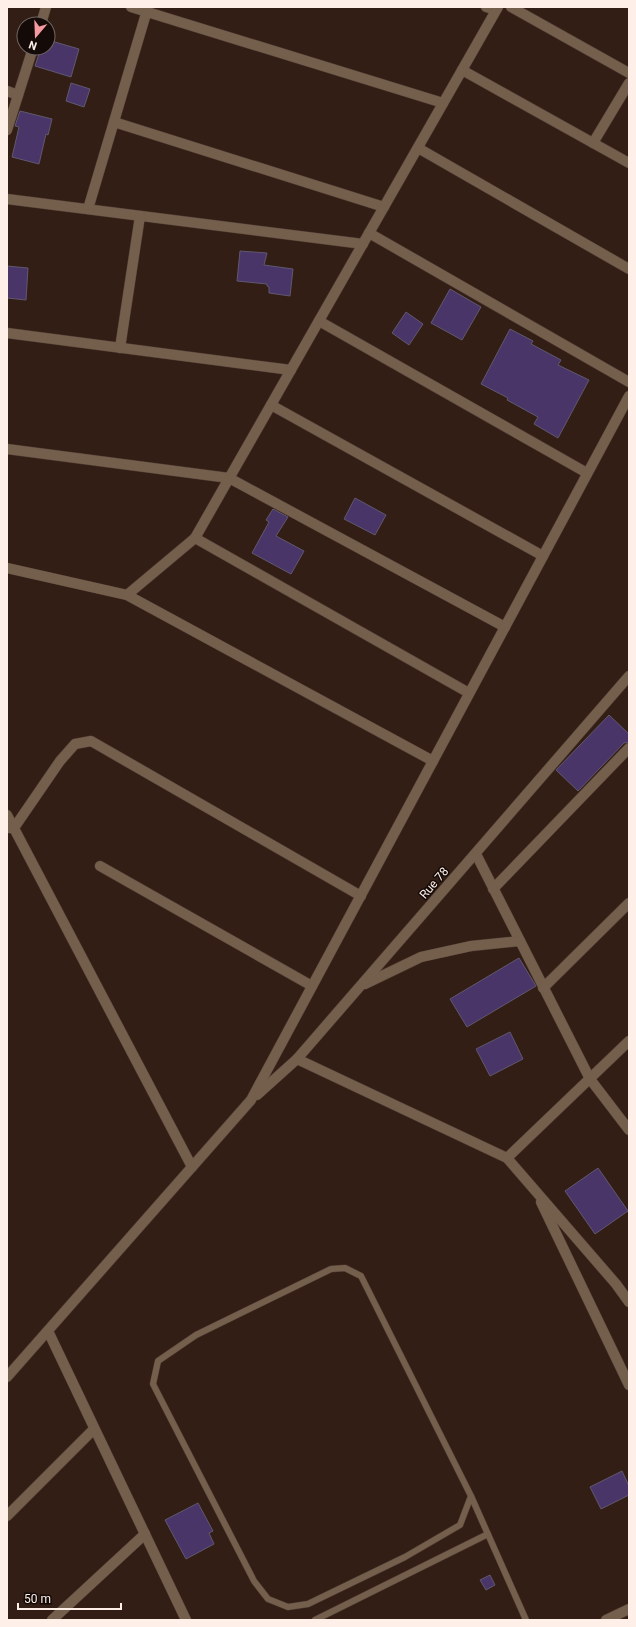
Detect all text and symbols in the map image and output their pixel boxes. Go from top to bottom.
north arrow [16,16,56,56]
text: N [27,37,39,52]
street label: Rue 78 [417,864,452,901]
scale bar [18,1585,121,1611]
text: 50 m [24,1592,51,1606]

